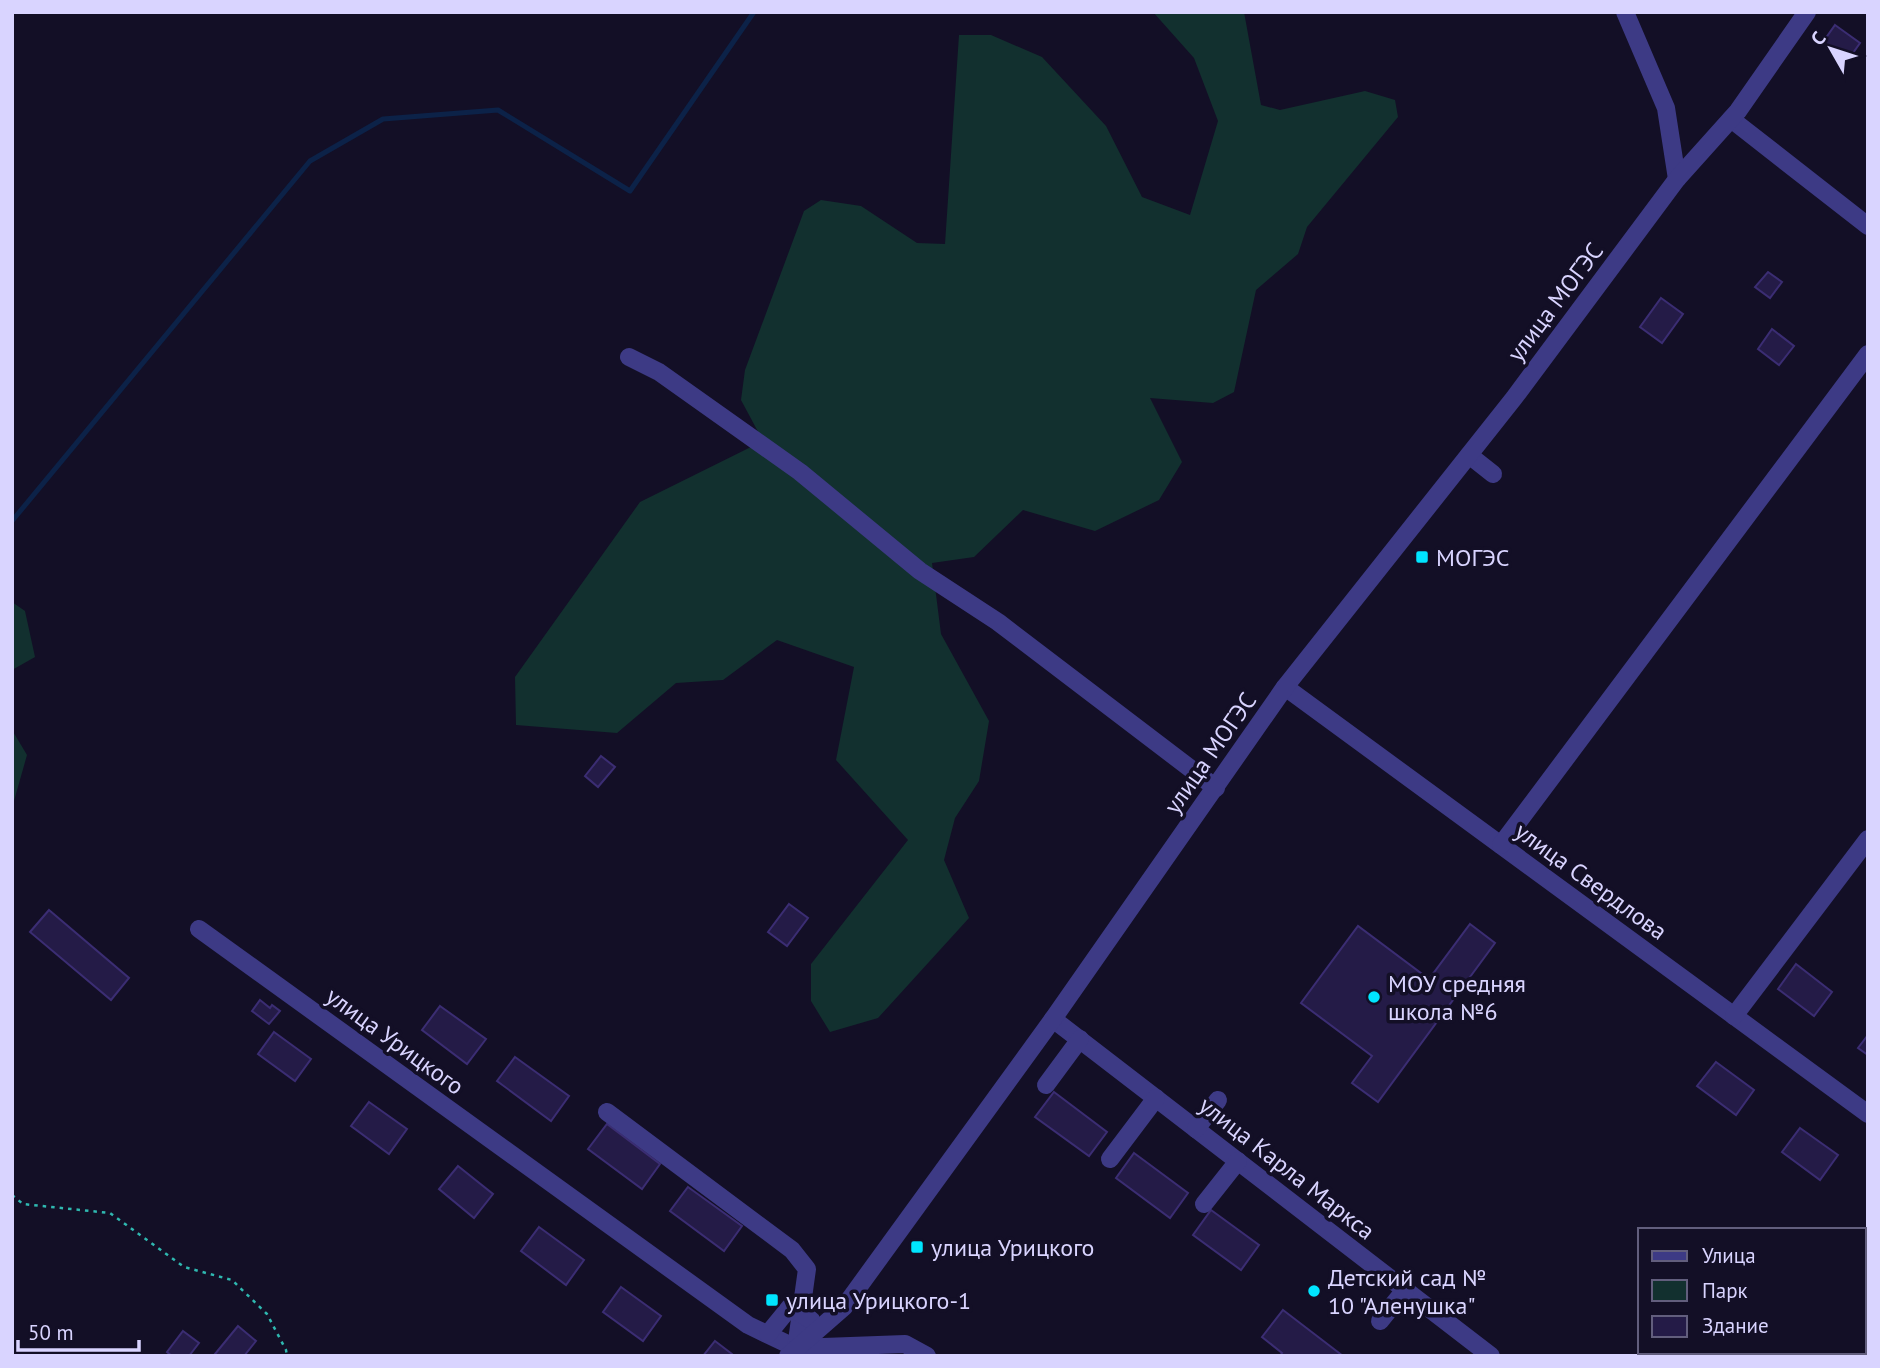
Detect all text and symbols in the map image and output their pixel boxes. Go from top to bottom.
north arrow [1796,14,1866,84]
text: С [1805,26,1831,50]
street label: улица МОГЭС [1500,236,1610,368]
place label: МОГЭС [1436,542,1510,573]
marker: МОГЭС [1414,549,1430,565]
street label: улица МОГЭС [1157,686,1263,820]
street label: улица Свердлова [1509,815,1673,947]
place label: МОУ средняя школа №6 [1388,968,1526,1027]
street label: улица Урицкого [320,980,470,1102]
marker: МОУ средняя школа №6 [1366,989,1382,1005]
street label: улица Карла Маркса [1193,1090,1381,1246]
legend [1638,1228,1866,1354]
place label: улица Урицкого [931,1232,1094,1263]
marker: улица Урицкого [909,1239,925,1255]
text: Улица [1702,1242,1756,1269]
place label: Детский сад № 10 "Аленушка" [1328,1262,1486,1321]
text: Парк [1702,1277,1748,1304]
marker: Детский сад № 10 "Аленушка" [1306,1283,1322,1299]
place label: улица Урицкого-1 [786,1285,971,1316]
marker: улица Урицкого-1 [764,1292,780,1308]
scale bar [18,1308,138,1352]
text: Здание [1702,1312,1769,1339]
text: 50 m [28,1319,74,1346]

